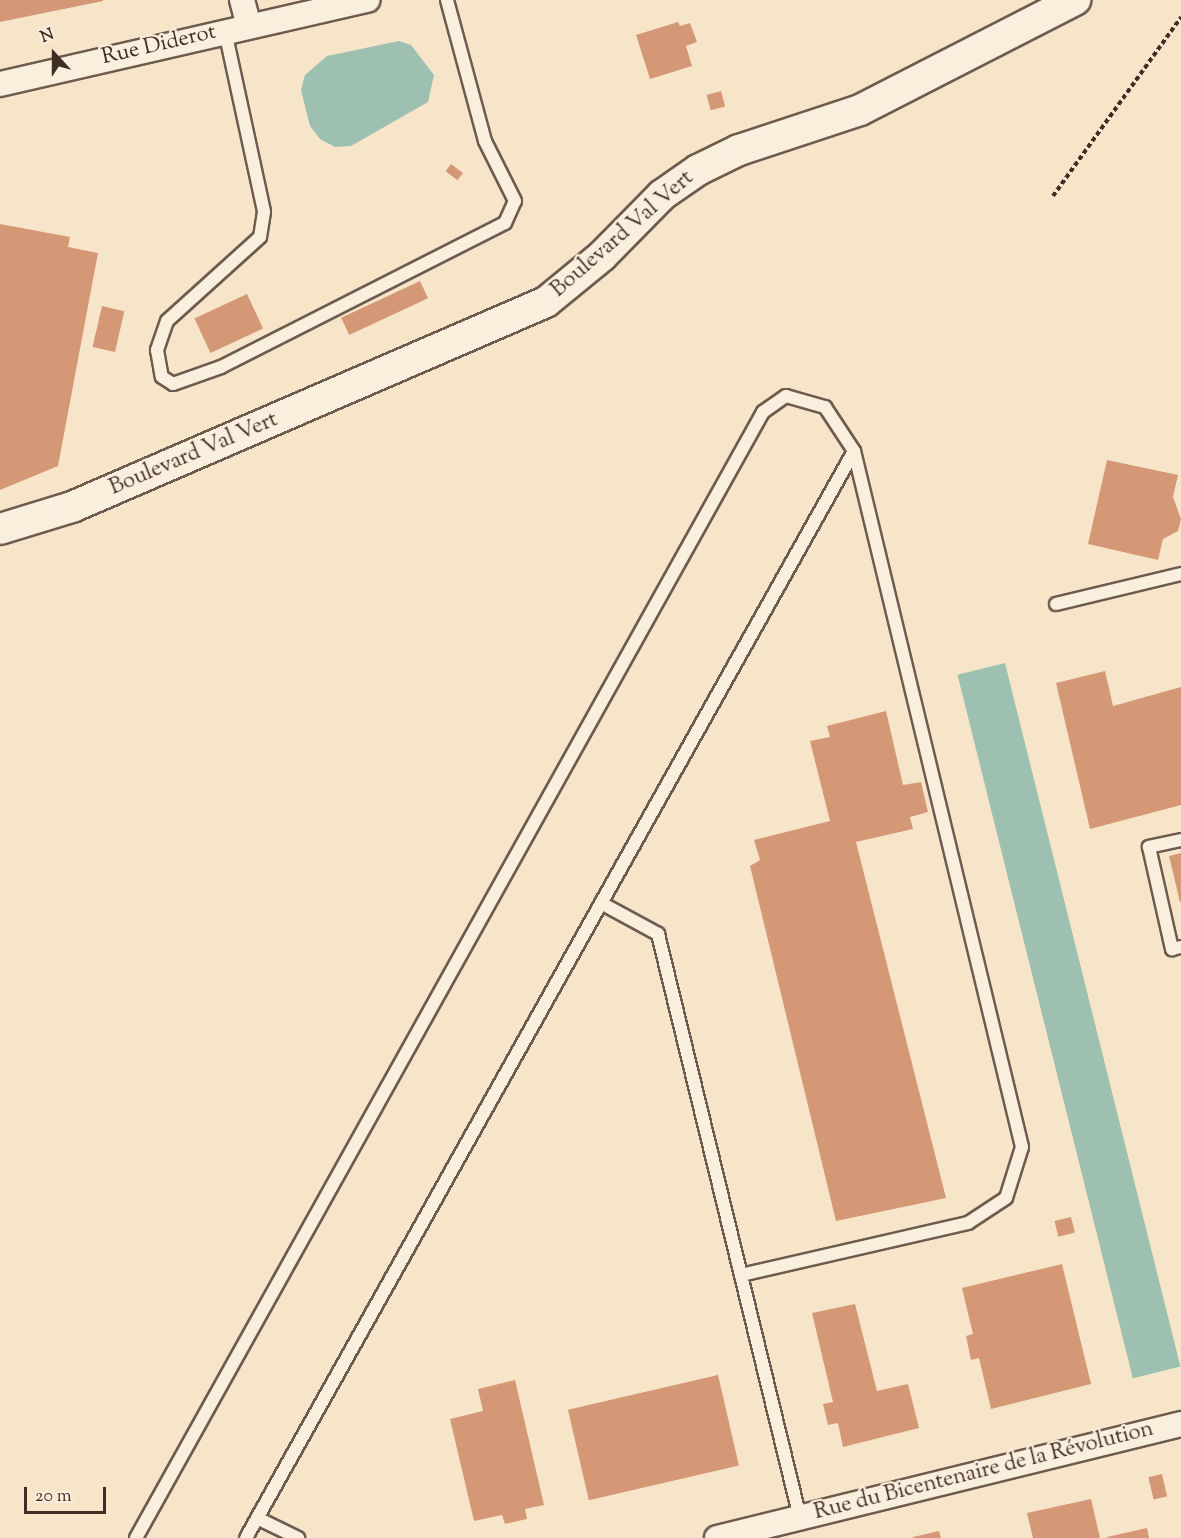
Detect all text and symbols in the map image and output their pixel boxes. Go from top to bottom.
street label: Rue Diderot [99,20,219,72]
north arrow [24,24,84,84]
text: N [37,24,57,50]
street label: Boulevard Val Vert [546,166,700,304]
street label: Boulevard Val Vert [106,408,282,502]
street label: Rue du Bicentenaire de la Révolution [812,1417,1156,1527]
scale bar [27,1475,110,1513]
text: 20 m [35,1484,72,1510]

